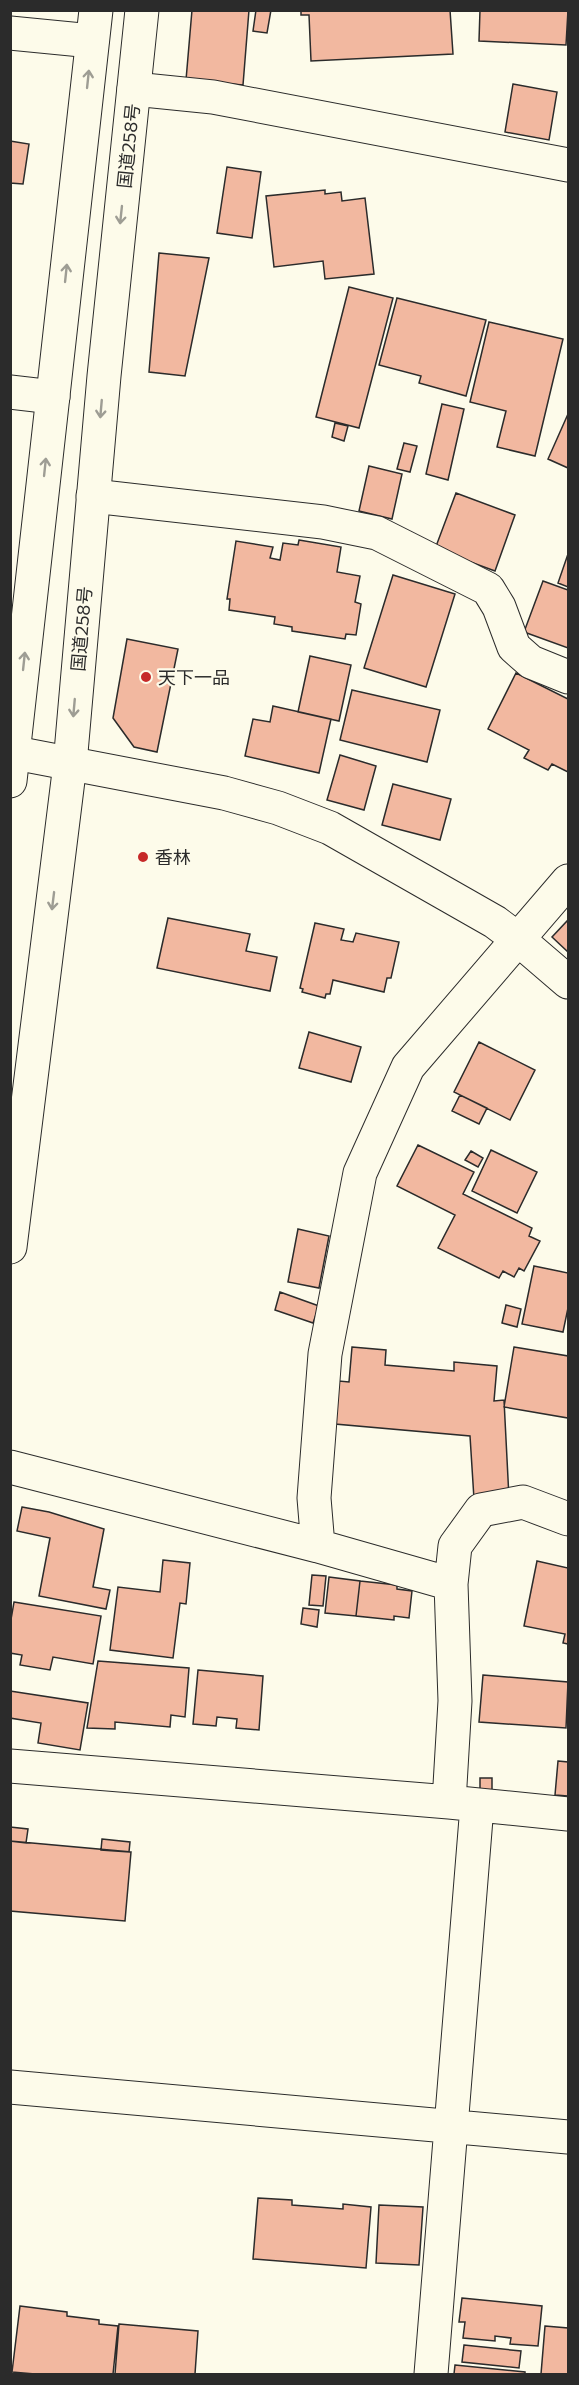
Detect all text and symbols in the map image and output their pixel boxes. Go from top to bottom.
one-way arrow [83,70,94,90]
street label: 国道258号 [113,102,143,190]
one-way arrow [115,204,126,224]
one-way arrow [61,263,72,283]
one-way arrow [95,398,106,418]
one-way arrow [40,457,51,477]
street label: 国道258号 [66,586,96,672]
one-way arrow [19,651,30,671]
place label: 天下一品 [158,666,230,688]
marker: 天下一品 [139,670,153,684]
one-way arrow [68,697,79,717]
place label: 香林 [155,846,191,868]
marker: 香林 [136,850,150,864]
one-way arrow [47,891,58,911]

